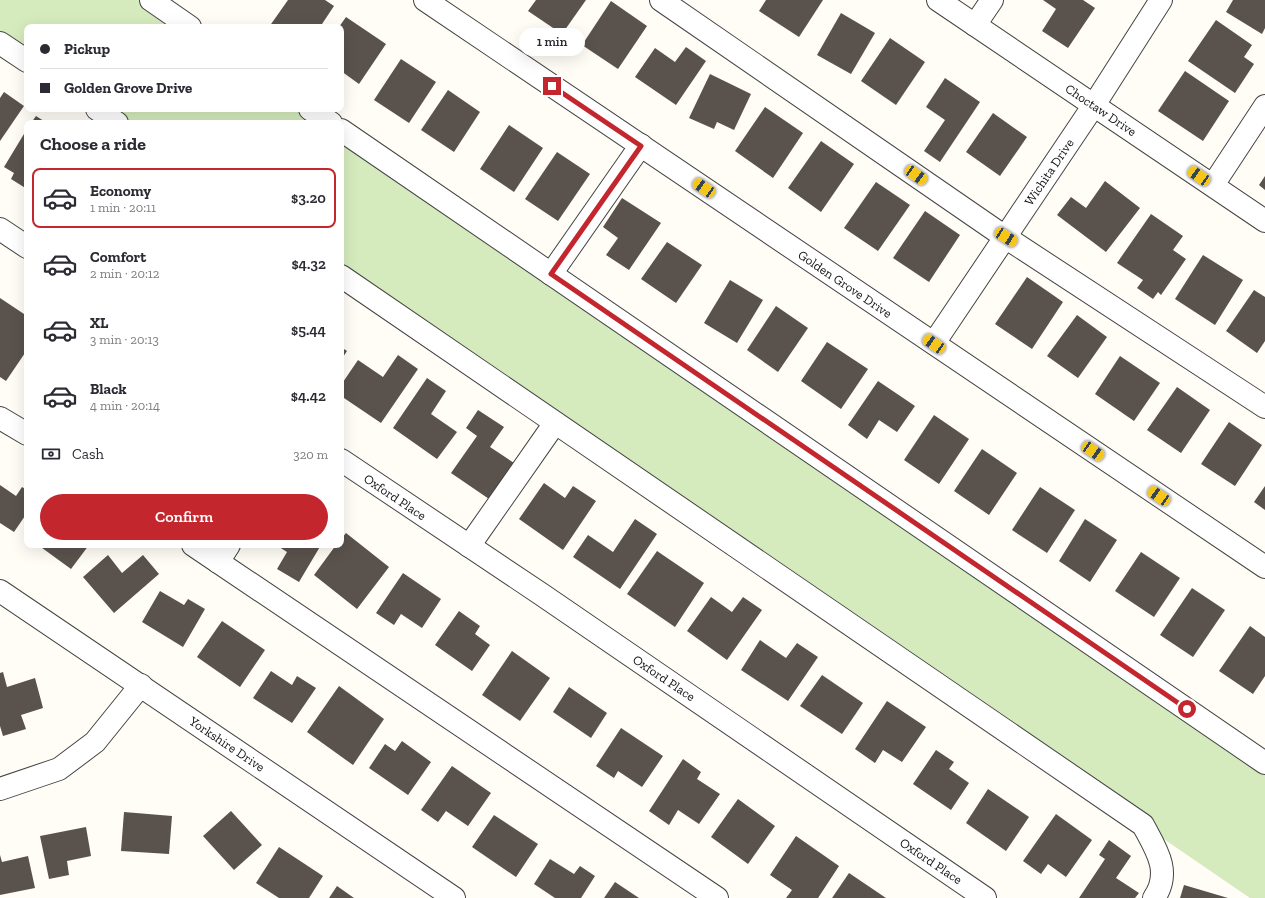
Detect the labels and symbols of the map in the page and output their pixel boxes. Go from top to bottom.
callout: 1 min [519,28,585,56]
route end [543,77,561,95]
street label: Choctaw Drive [1063,81,1139,139]
street label: Wichita Drive [1021,136,1077,208]
car [903,163,929,187]
car [1186,164,1212,188]
car [691,176,717,200]
car [993,225,1019,249]
street label: Golden Grove Drive [795,247,895,321]
car [921,332,947,356]
car [1080,439,1106,463]
street label: Oxford Place [361,471,429,523]
car [1146,484,1172,508]
street label: Oxford Place [630,652,698,704]
route start [1178,700,1196,718]
street label: Yorkshire Drive [186,713,267,775]
street label: Oxford Place [897,835,965,887]

